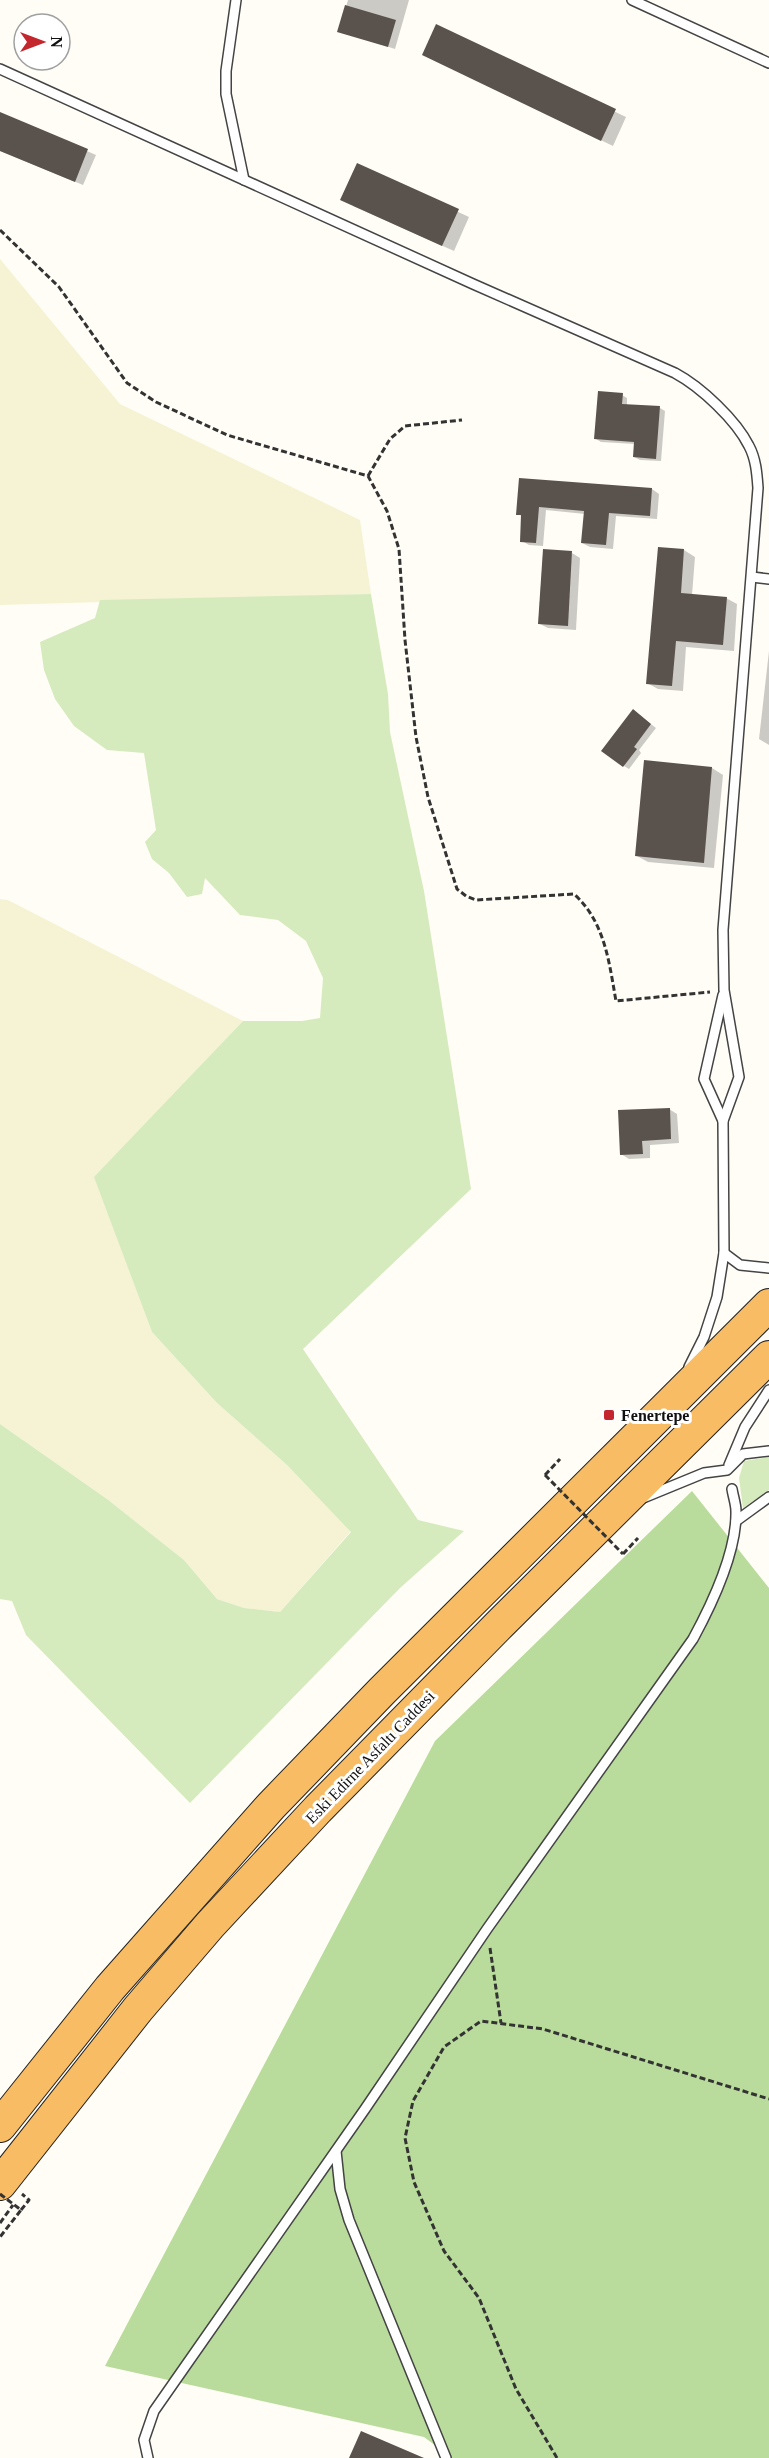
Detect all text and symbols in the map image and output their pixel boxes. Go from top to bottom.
north arrow [12,12,72,72]
text: N [48,36,65,48]
place label: Fenertepe [621,1407,689,1425]
marker: Fenertepe [602,1408,616,1422]
street label: Eski Edirne Asfaltı Caddesi [302,1687,438,1827]

